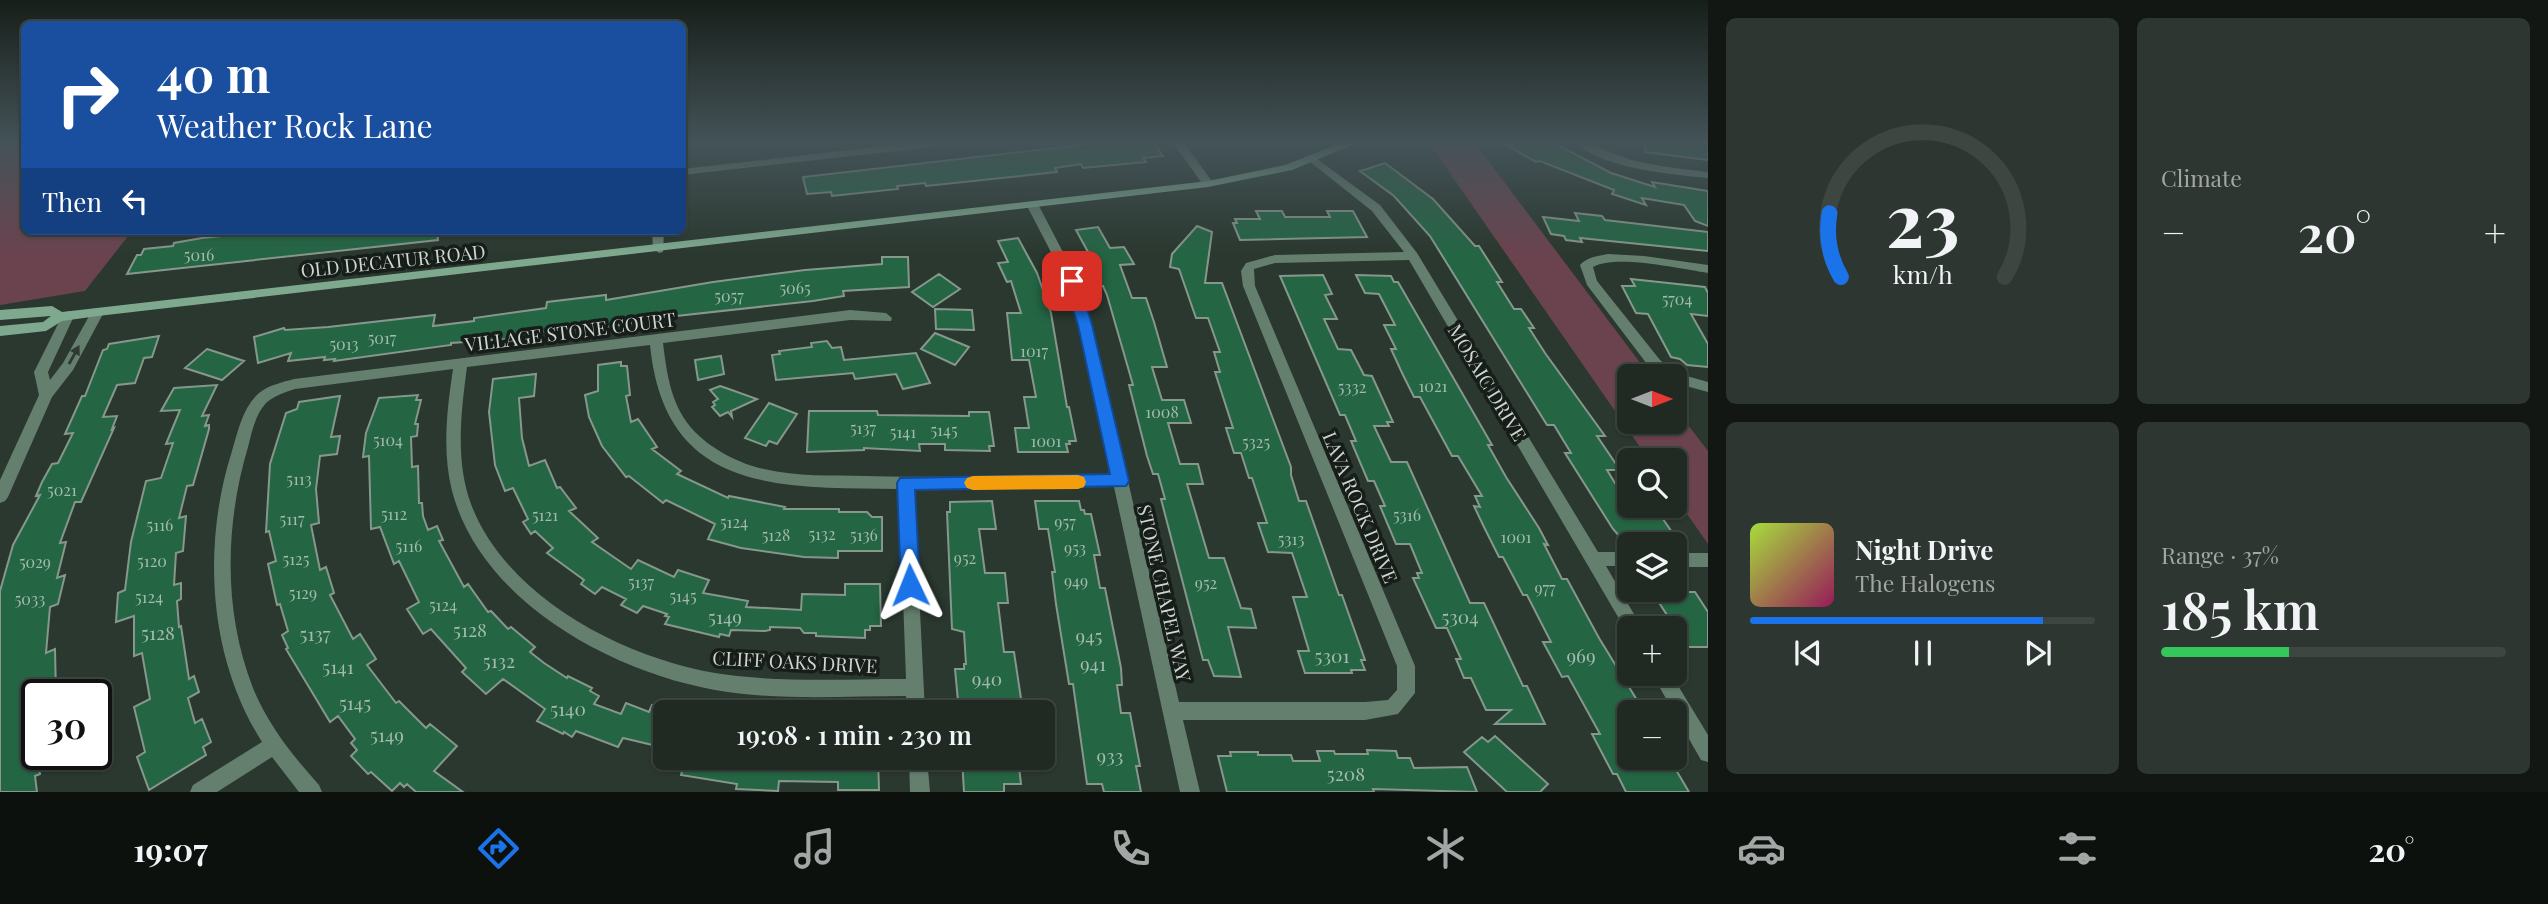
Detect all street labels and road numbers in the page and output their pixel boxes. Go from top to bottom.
street label: OLD DECATUR ROAD [299,237,487,283]
street label: VILLAGE STONE COURT [462,305,677,357]
street label: MOSAIC DRIVE [1443,319,1533,445]
street label: LAVA ROCK DRIVE [1317,427,1405,587]
street label: STONE CHAPEL WAY [1132,502,1198,685]
street label: CLIFF OAKS DRIVE [712,644,878,678]

